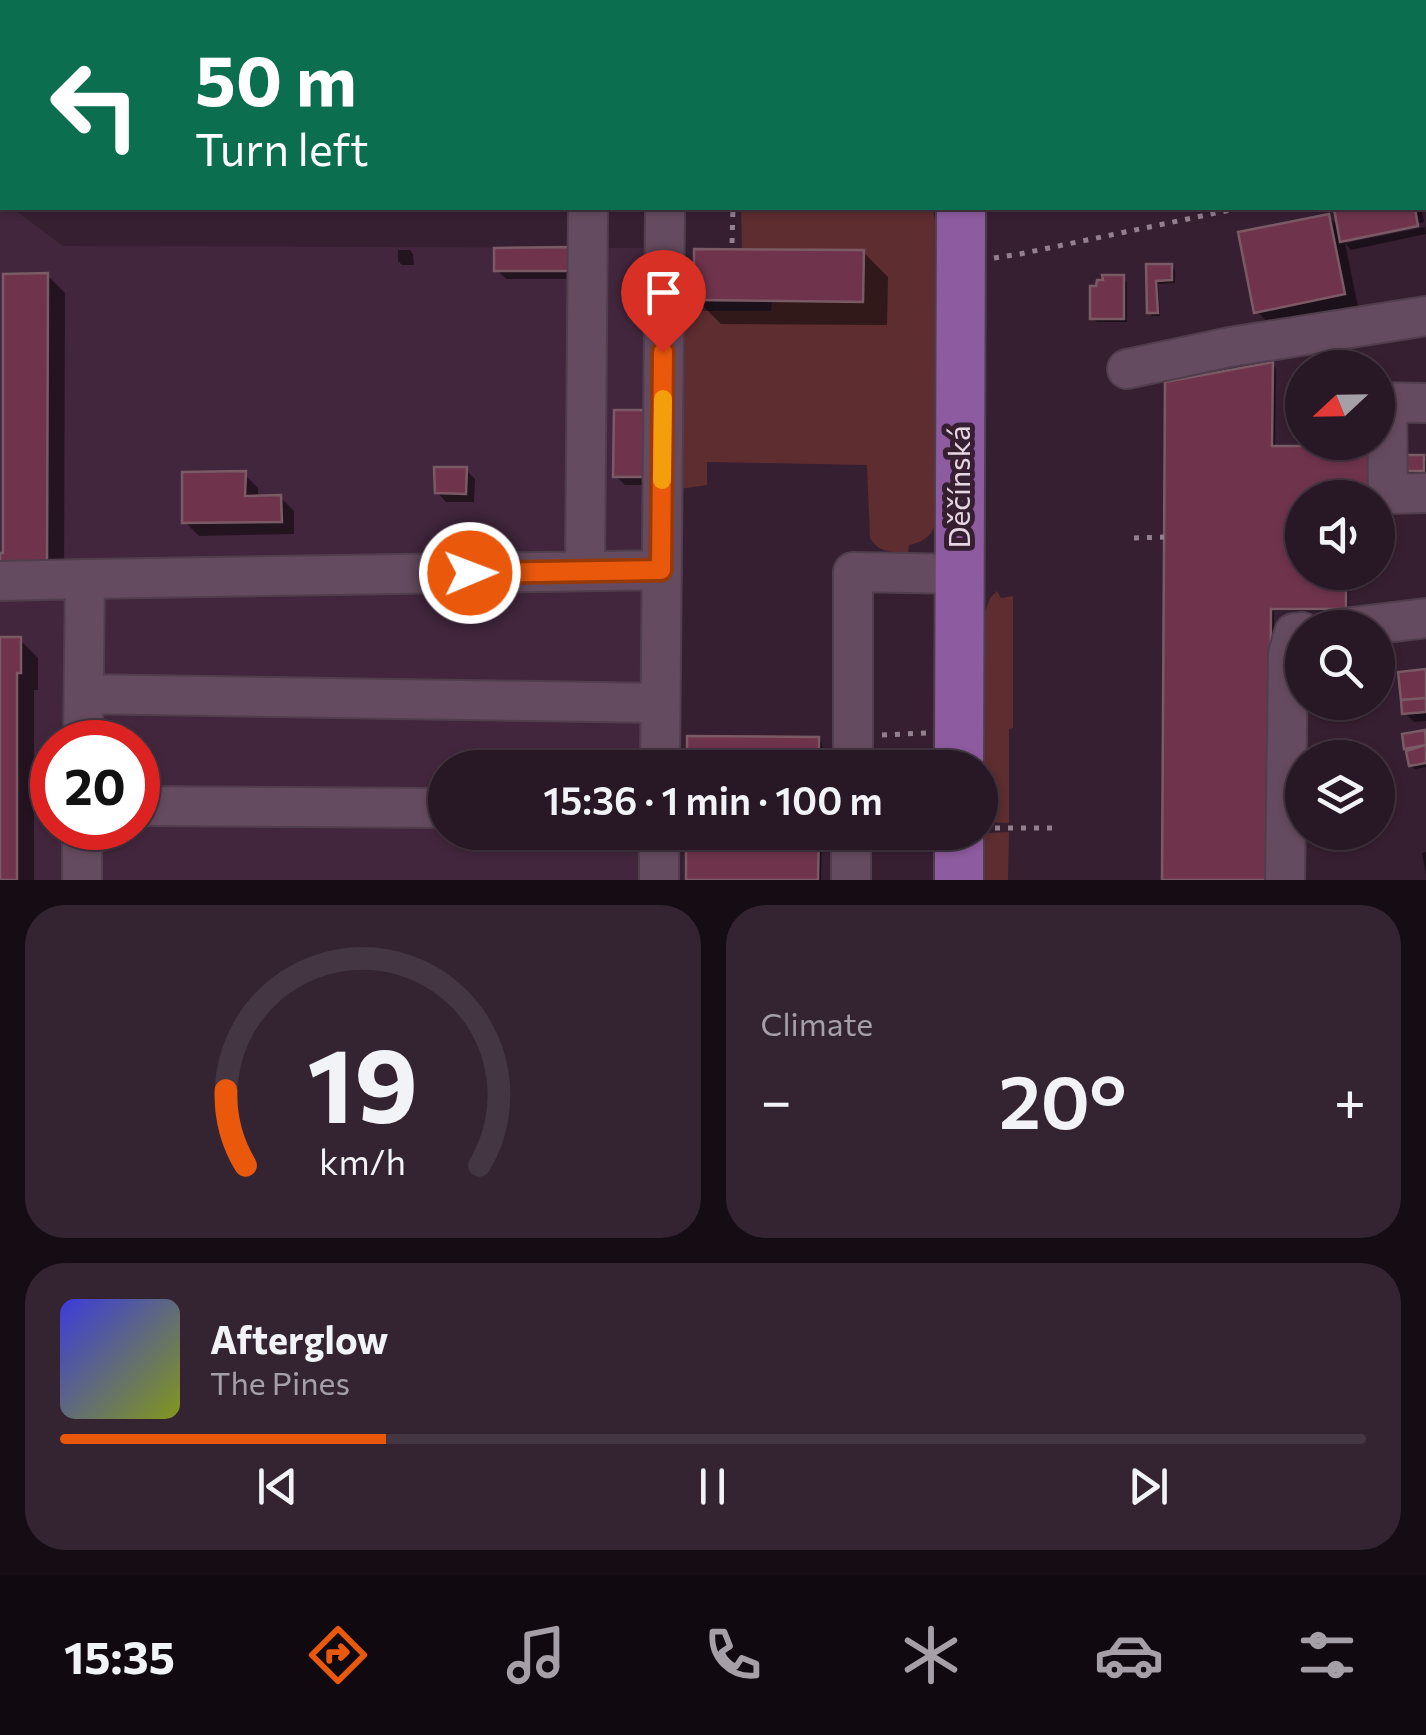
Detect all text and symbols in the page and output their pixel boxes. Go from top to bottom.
text: 50 m [195,35,357,120]
icon: left [30,40,160,170]
text: Turn left [195,120,369,175]
pin [621,250,706,353]
icon: arrive [636,265,691,320]
north arrow [1285,350,1395,460]
map controls [1285,350,1395,850]
street label: Děčínská [939,425,976,549]
button: sound [1285,480,1395,590]
position arrow [418,521,522,625]
button: search [1285,610,1395,720]
speed limit sign: 20 [30,720,160,850]
button: layers [1285,740,1395,850]
text: 15:36 · 1 min · 100 m [543,776,883,823]
text: Climate [761,1003,873,1043]
text: 19 [307,1017,418,1144]
text: 20° [999,1053,1127,1144]
text: − [761,1065,792,1132]
text: + [1334,1065,1366,1132]
text: km/h [319,1139,406,1182]
text: Afterglow [210,1315,388,1362]
text: The Pines [210,1362,350,1402]
icon: previous [250,1459,305,1514]
icon: pause [685,1459,740,1514]
icon: next [1121,1459,1176,1514]
icon: directions [303,1620,373,1690]
icon: music [501,1620,571,1690]
icon: phone [698,1620,768,1690]
icon: climate [896,1620,966,1690]
icon: car [1094,1620,1164,1690]
icon: filters [1292,1620,1362,1690]
text: 15:35 [64,1628,175,1683]

